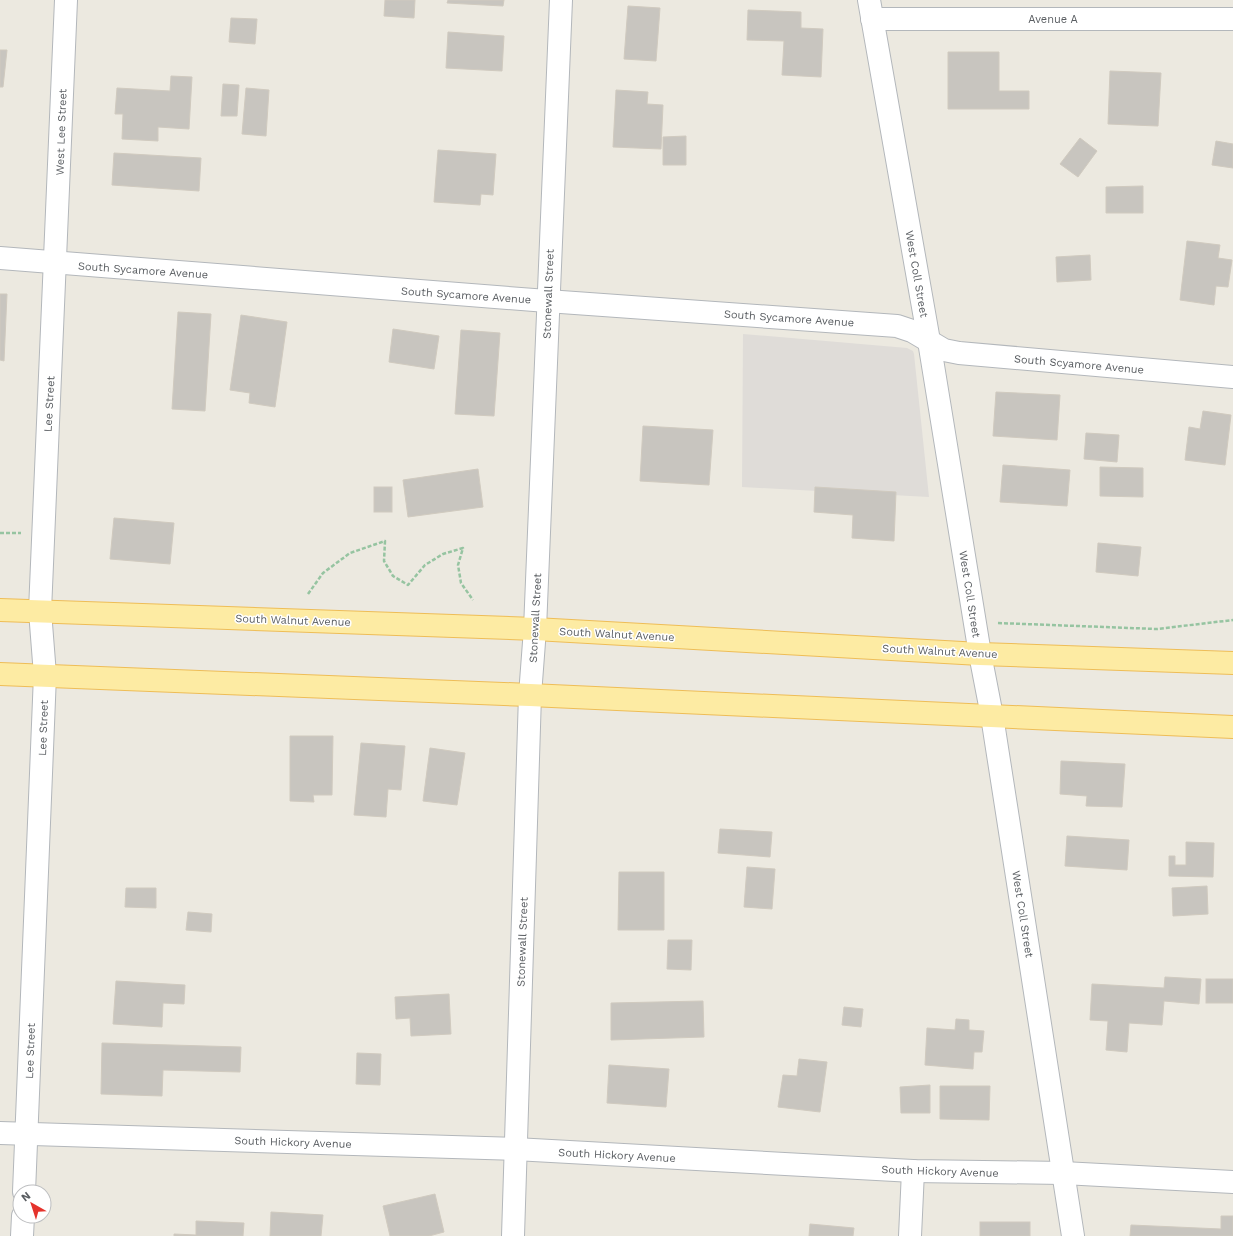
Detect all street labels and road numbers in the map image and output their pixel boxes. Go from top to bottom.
street label: Avenue A [1028,13,1078,26]
street label: West Lee Street [53,88,70,176]
street label: West Coll Street [902,230,931,319]
street label: Stonewall Street [540,249,557,339]
street label: South Sycamore Avenue [77,259,208,282]
street label: South Sycamore Avenue [400,284,531,307]
street label: South Sycamore Avenue [723,307,854,330]
street label: South Scyamore Avenue [1013,352,1144,377]
street label: Lee Street [42,375,57,432]
street label: West Coll Street [956,550,983,639]
street label: Stonewall Street [527,572,544,663]
street label: South Walnut Avenue [235,612,351,629]
street label: South Walnut Avenue [559,625,675,644]
street label: South Walnut Avenue [882,642,998,661]
street label: Lee Street [36,699,51,756]
street label: West Coll Street [1009,870,1036,959]
street label: Stonewall Street [514,897,531,987]
street label: Lee Street [23,1022,38,1079]
street label: South Hickory Avenue [234,1134,352,1151]
street label: South Hickory Avenue [558,1146,676,1165]
street label: South Hickory Avenue [881,1163,999,1180]

